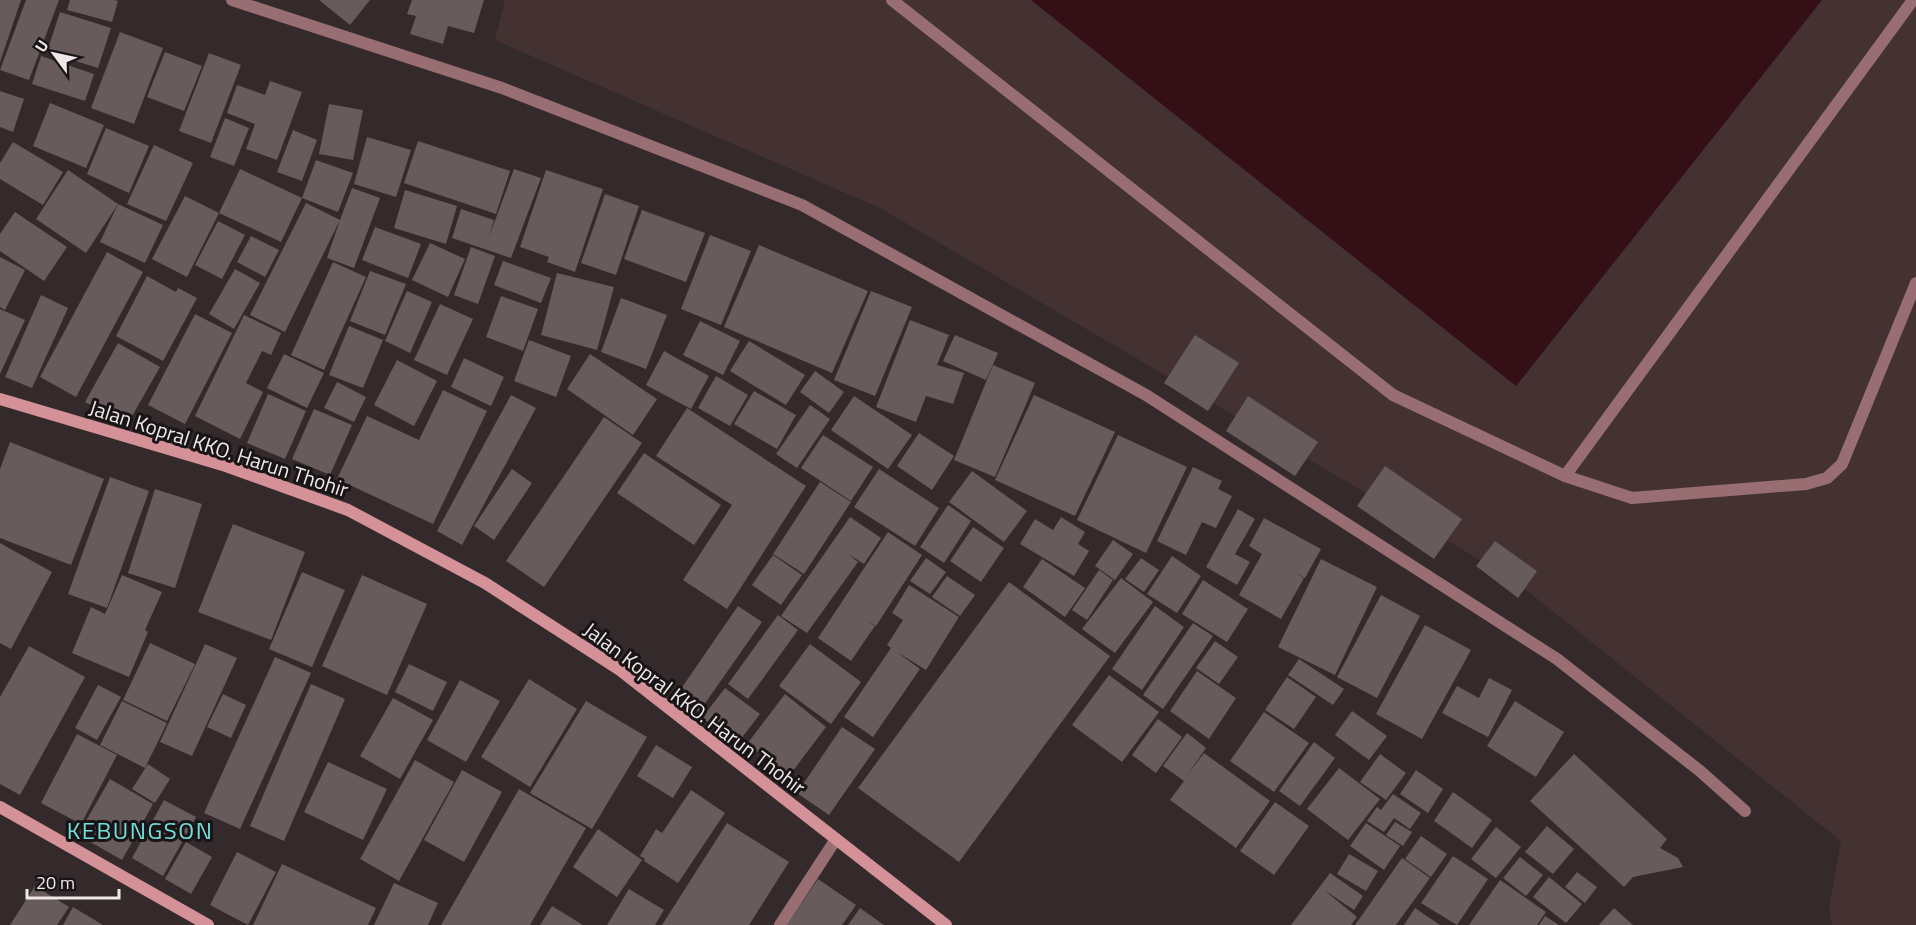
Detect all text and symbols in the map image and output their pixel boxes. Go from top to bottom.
north arrow [24,24,84,84]
text: U [29,35,54,57]
street label: Jalan Kopral KKO. Harun Thohir [85,391,353,505]
street label: Jalan Kopral KKO. Harun Thohir [577,614,813,802]
district label: KEBUNGSON [67,812,213,848]
scale bar [27,862,118,900]
text: 20 m [36,869,75,896]

